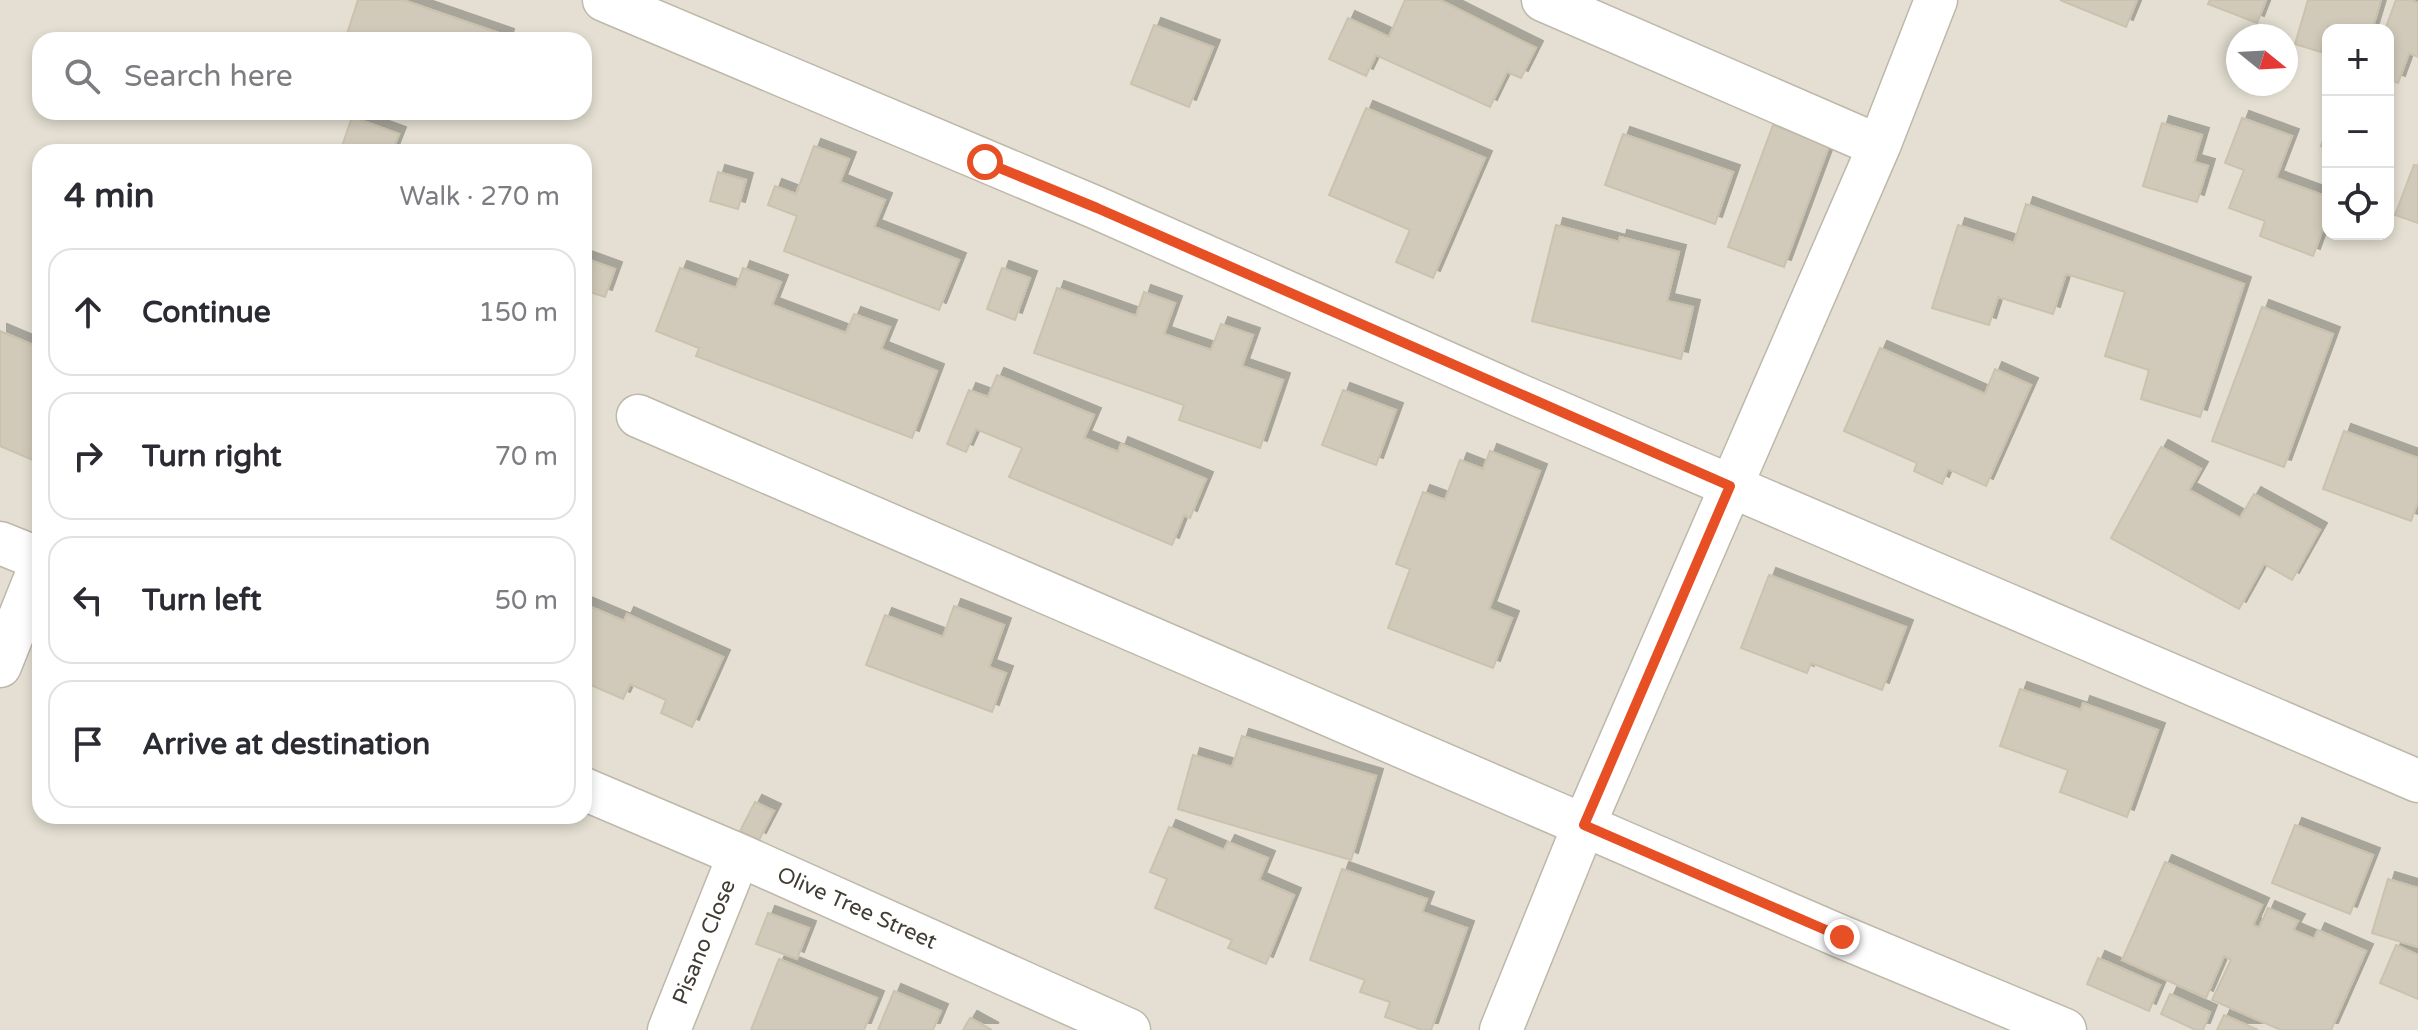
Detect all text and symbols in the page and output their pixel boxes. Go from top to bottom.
north arrow [2226,24,2298,96]
map controls [2322,24,2394,240]
button: + [2322,24,2394,96]
search box [32,32,592,120]
icon: search [60,54,104,98]
text: Search here [124,58,293,95]
button: − [2322,96,2394,168]
route start [967,144,1003,180]
button: locate [2322,168,2394,240]
text: 4 min [64,176,155,217]
text: Walk · 270 m [400,181,560,212]
icon: ahead [66,290,110,334]
text: Continue [142,294,271,331]
text: 150 m [478,297,558,328]
icon: right [66,434,110,478]
text: Turn right [142,438,282,475]
text: 70 m [495,441,558,472]
icon: left [66,578,110,622]
text: Turn left [142,582,261,619]
text: 50 m [495,585,558,616]
icon: arrive [66,722,110,766]
text: Arrive at destination [142,726,430,763]
street label: Olive Tree Street [773,861,941,955]
street label: Pisano Close [667,876,741,1008]
route end [1824,919,1860,955]

